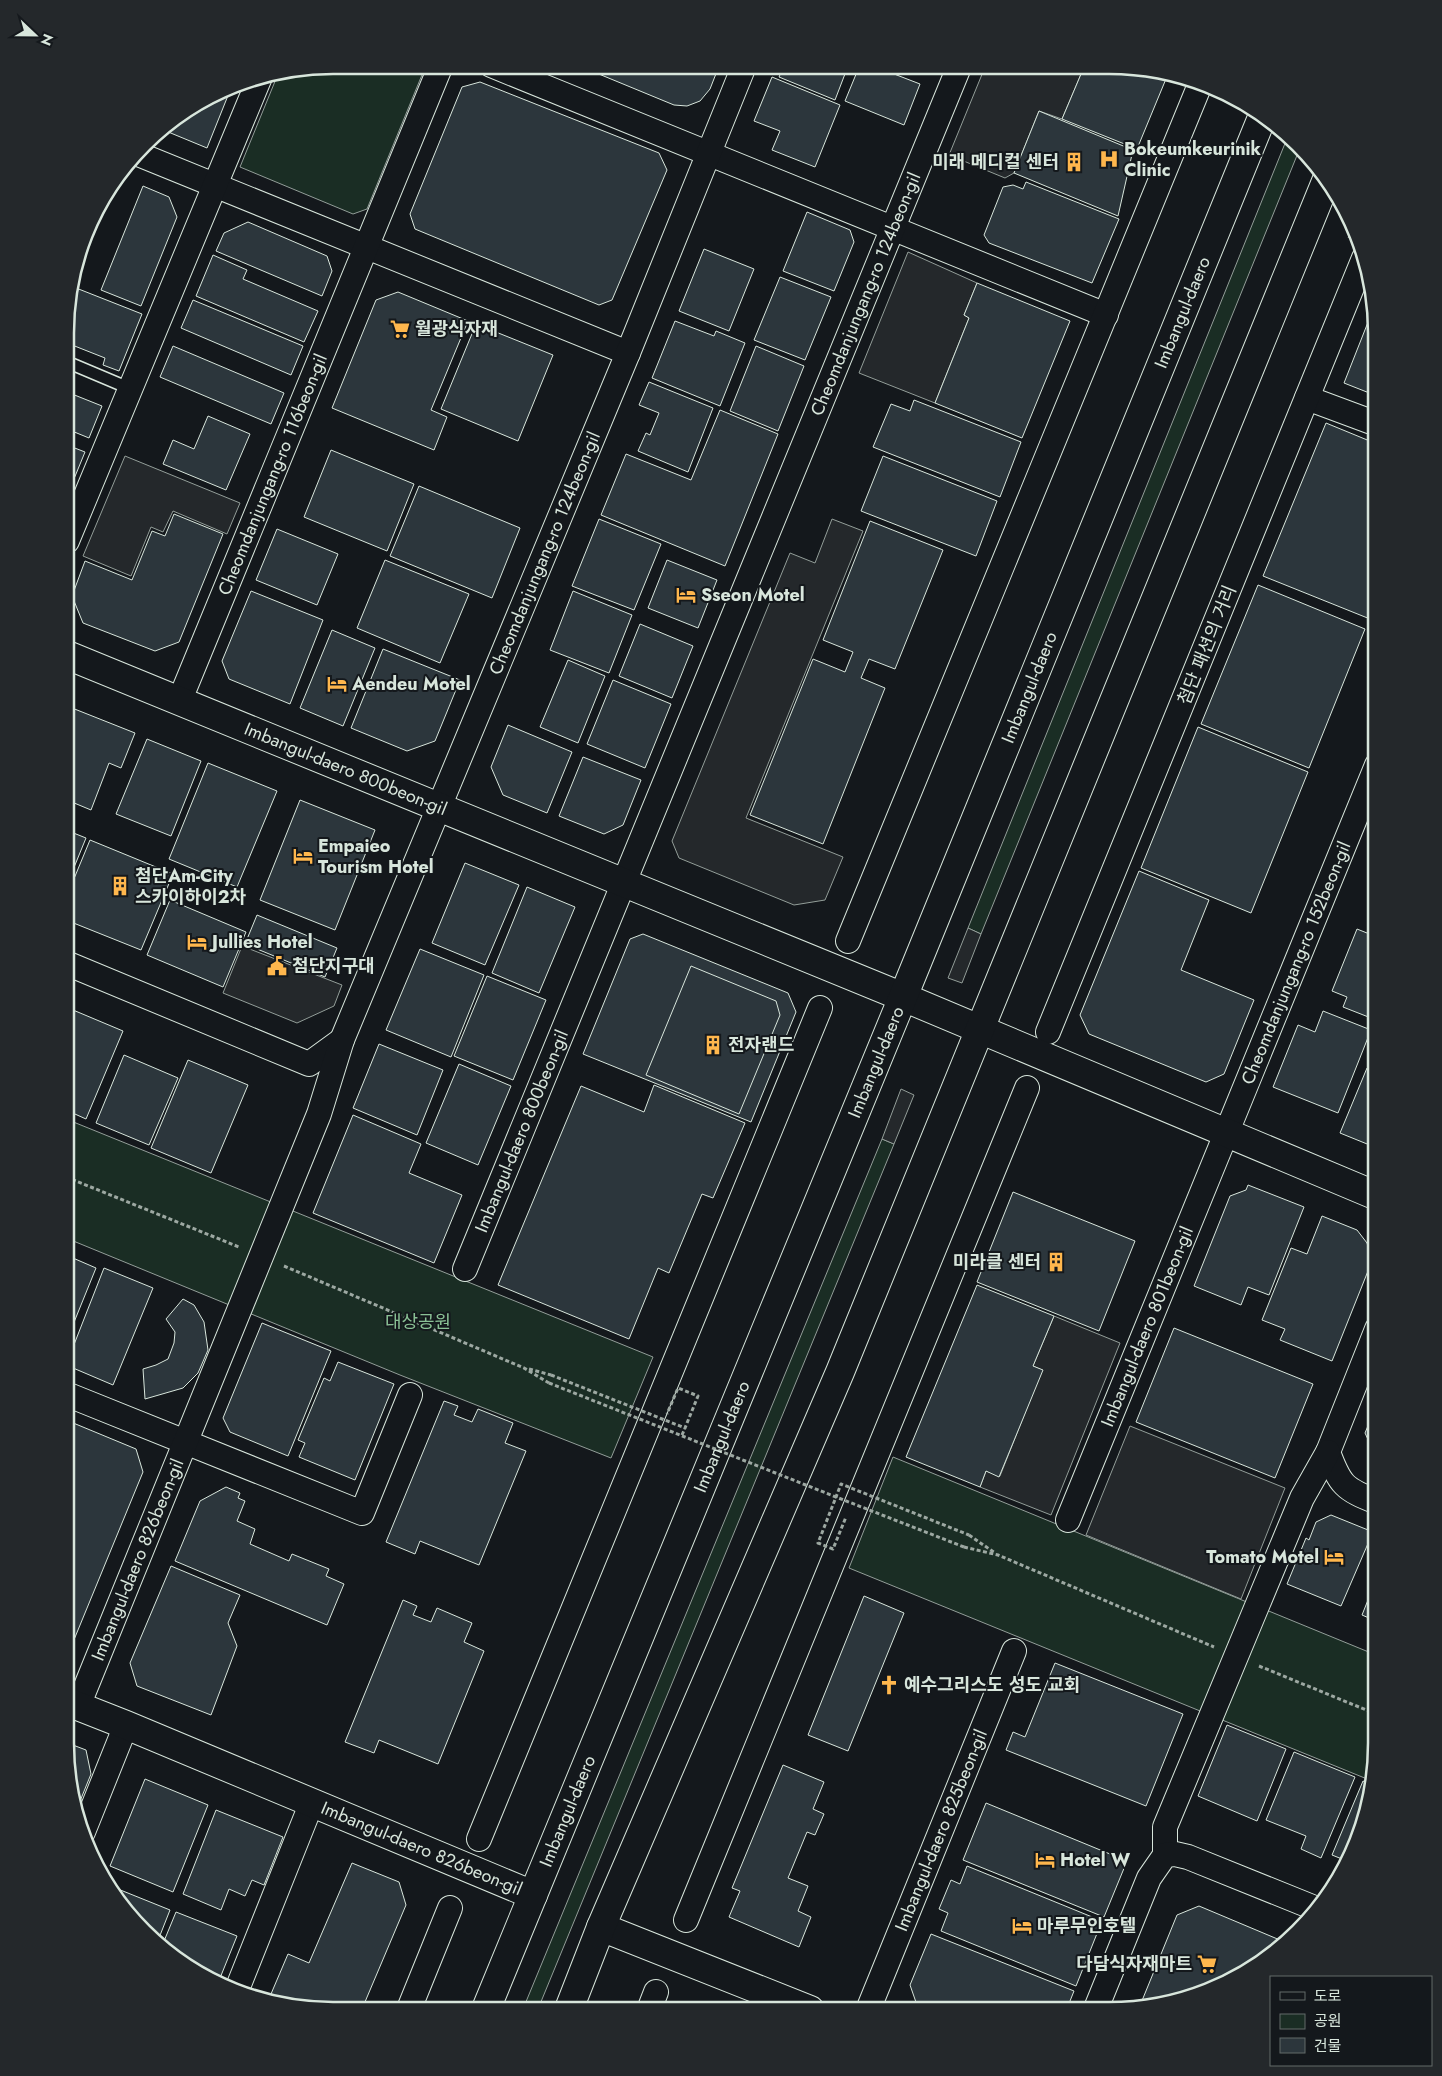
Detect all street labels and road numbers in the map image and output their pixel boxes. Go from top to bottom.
street label: Cheomdanjungang-ro 124beon-gil [804,169,927,420]
street label: Imbangul-daero [1148,252,1217,372]
street label: Cheomdanjungang-ro 116beon-gil [211,350,334,599]
street label: Cheomdanjungang-ro 124beon-gil [483,428,607,679]
street label: 첨단 패션의 거리 [1171,581,1243,709]
street label: Imbangul-daero [995,627,1064,747]
street label: Imbangul-daero 800beon-gil [240,716,451,822]
street label: Cheomdanjungang-ro 152beon-gil [1235,837,1357,1088]
street label: Imbangul-daero [842,1002,911,1122]
street label: Imbangul-daero 800beon-gil [468,1026,575,1236]
street label: Imbangul-daero 801beon-gil [1095,1222,1200,1431]
street label: Imbangul-daero [687,1377,756,1496]
street label: Imbangul-daero 826beon-gil [85,1455,190,1665]
street label: Imbangul-daero 825beon-gil [888,1725,994,1935]
street label: Imbangul-daero [533,1751,602,1871]
street label: Imbangul-daero 826beon-gil [317,1795,526,1902]

